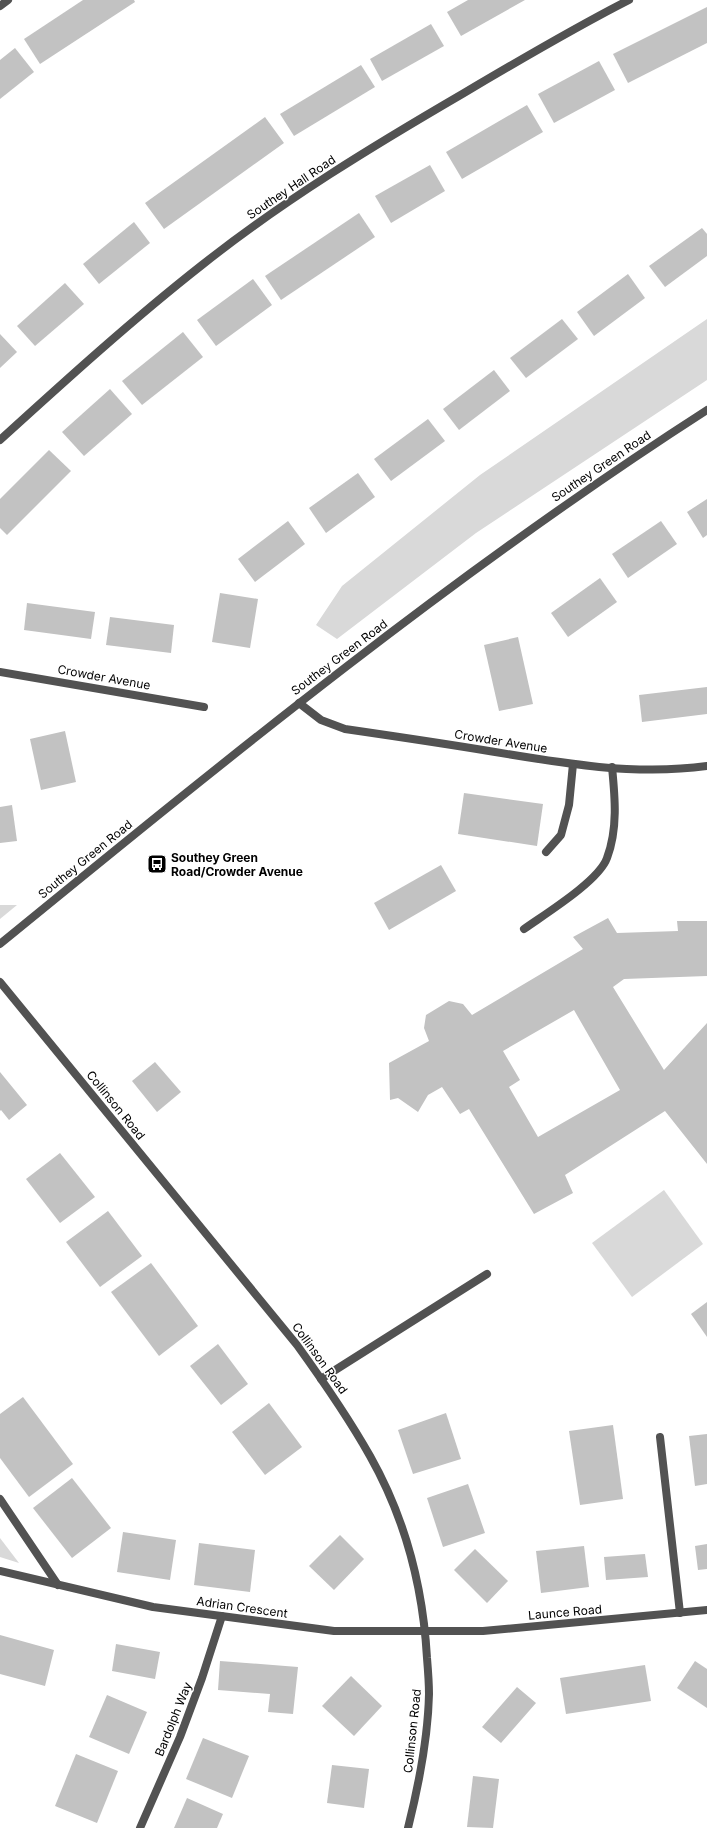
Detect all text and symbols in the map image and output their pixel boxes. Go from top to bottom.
street label: Southey Hall Road [244,152,338,222]
street label: Southey Green Road [548,427,654,505]
street label: Southey Green Road [288,616,390,698]
street label: Crowder Avenue [56,661,152,693]
street label: Crowder Avenue [453,726,549,756]
street label: Southey Green Road [35,816,135,902]
place label: Southey Green Road/Crowder Avenue [171,850,303,879]
bus stop icon: Southey Green Road/Crowder Avenue [146,853,168,875]
street label: Collinson Road [84,1067,148,1143]
street label: Collinson Road [289,1319,351,1397]
street label: Adrian Crescent [196,1593,289,1621]
street label: Launce Road [528,1601,602,1623]
street label: Bardolph Way [151,1679,195,1758]
street label: Collinson Road [400,1688,424,1774]

